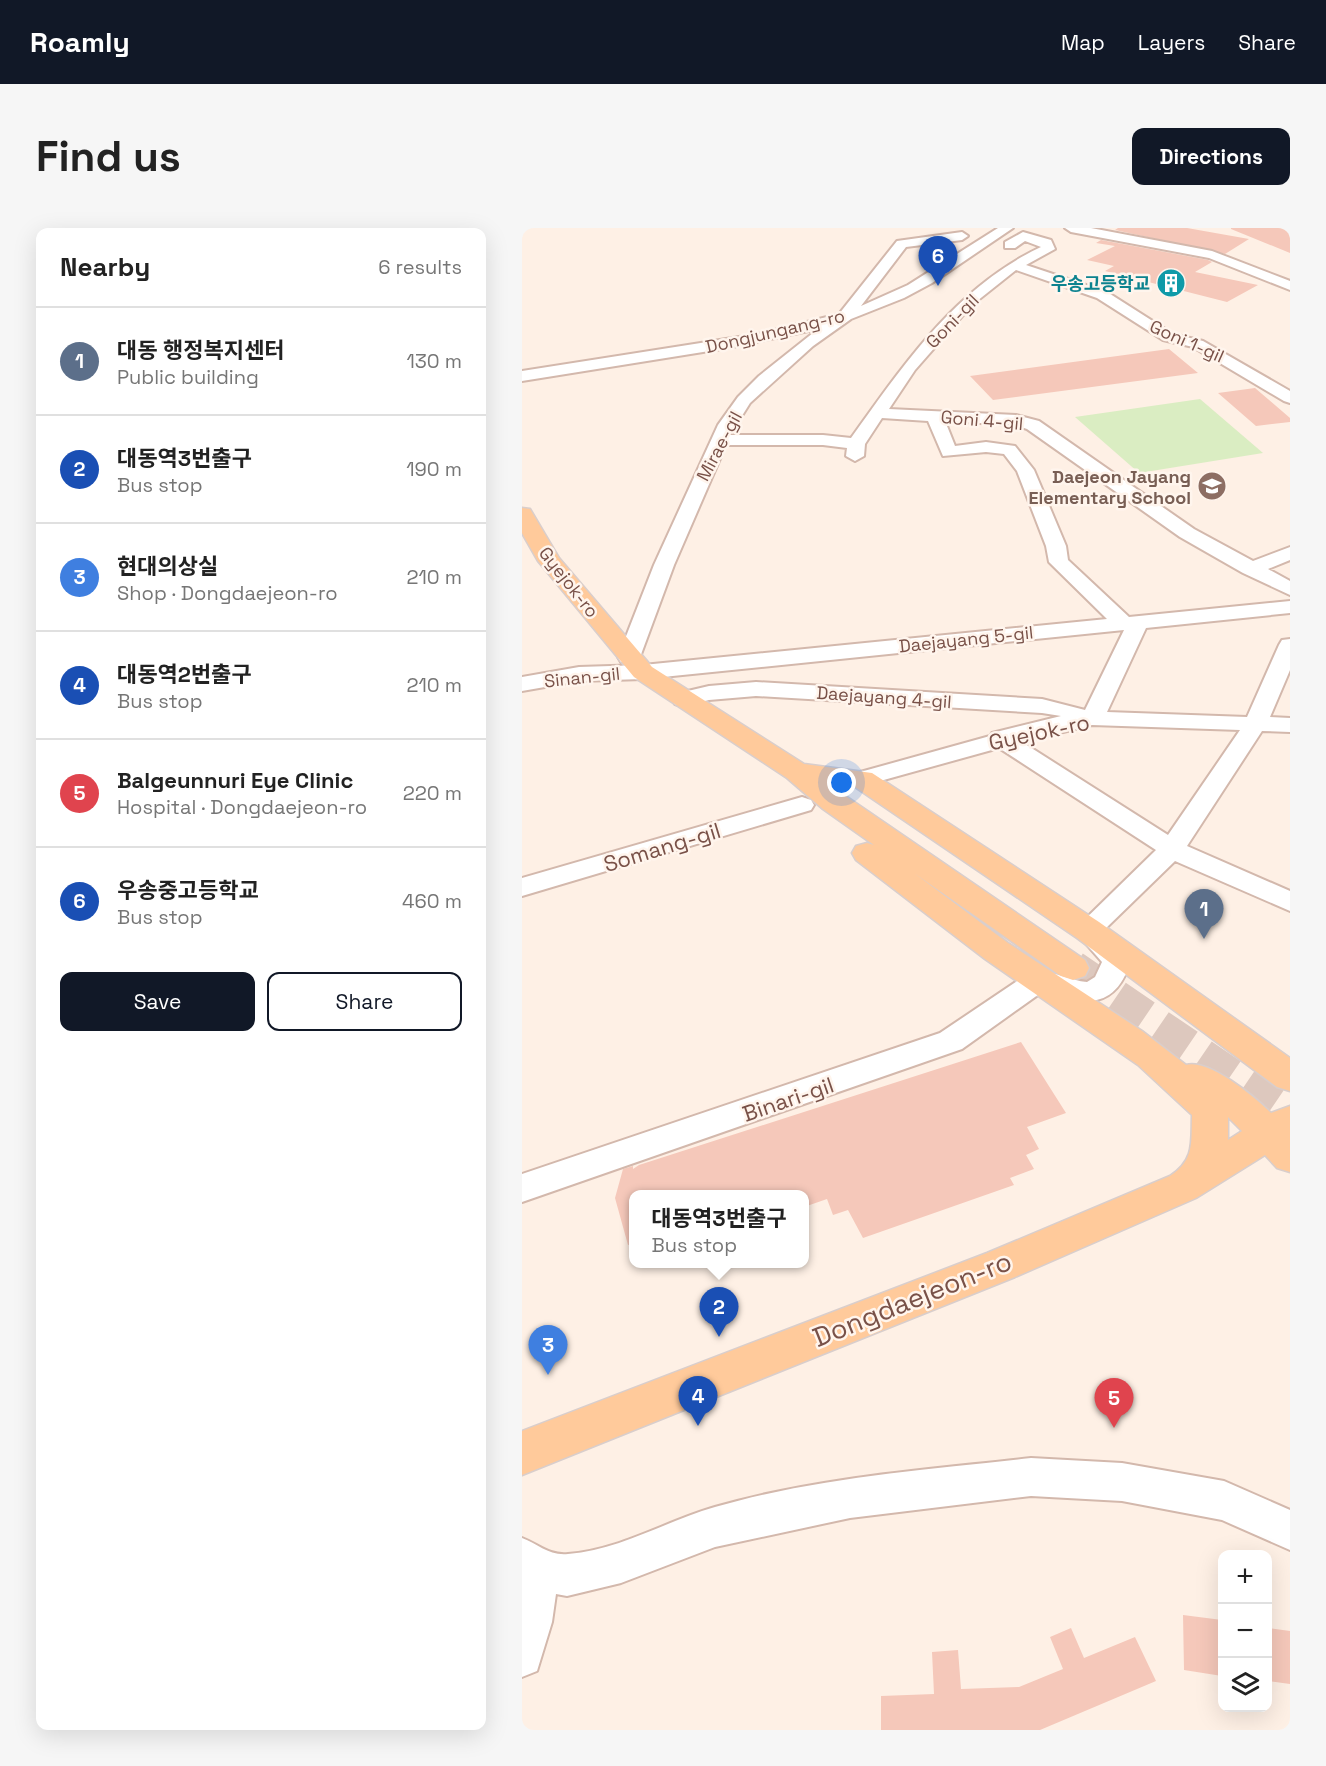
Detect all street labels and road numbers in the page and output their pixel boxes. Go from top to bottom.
street label: Goni-gil [920,289,984,353]
street label: Dongjungang-ro [703,304,847,358]
street label: Goni 1-gil [1146,314,1228,368]
street label: Goni 4-gil [940,405,1024,435]
street label: Mirae-gil [691,407,747,485]
street label: Gyejok-ro [534,542,604,622]
street label: Daejayang 5-gil [898,620,1034,658]
street label: Sinan-gil [543,662,621,692]
street label: Daejayang 4-gil [816,681,952,713]
street label: Gyejok-ro [986,708,1092,756]
street label: Somang-gil [600,816,724,878]
street label: Binari-gil [739,1070,837,1128]
street label: Dongdaejeon-ro [807,1243,1017,1355]

